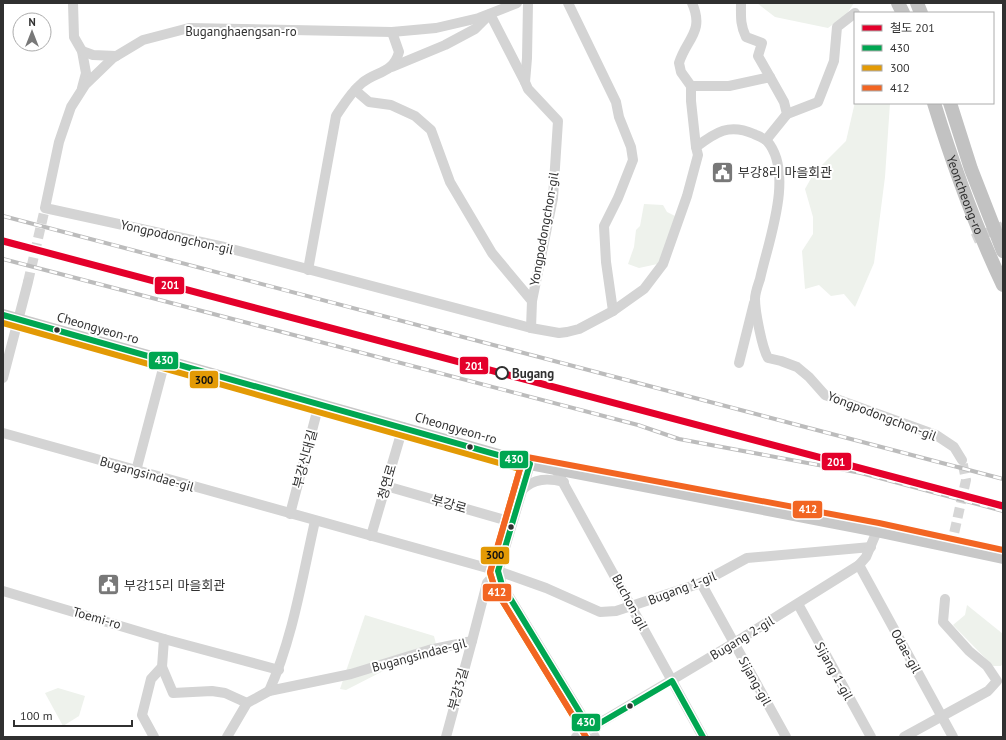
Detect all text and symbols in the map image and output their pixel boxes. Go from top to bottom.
north arrow [12,12,52,52]
legend [854,12,994,104]
text: N [28,15,36,29]
text: 철도 201 [890,20,935,35]
street label: Buganghaengsan-ro [185,23,297,40]
text: 430 [890,40,910,55]
text: 300 [890,60,910,75]
text: 412 [890,80,910,95]
street label: Yeoncheong-ro [943,153,988,237]
public building icon: 부강8리 마을회관 [710,159,736,185]
place label: 부강8리 마을회관 [738,164,832,181]
street label: Yongpodongchon-gil [526,171,562,287]
street label: Yongpodongchon-gil [119,216,235,258]
line badge: 201 [154,276,185,295]
text: 201 [161,278,179,292]
street label: Cheongyeon-ro [55,308,141,348]
unlabelled marker [52,325,62,335]
line badge: 430 [148,351,179,370]
text: 430 [155,353,173,367]
line badge: 201 [459,356,489,375]
text: 201 [465,359,483,373]
place label: Bugang [512,365,554,382]
marker: Bugang [495,366,509,380]
line badge: 300 [189,370,219,389]
text: 300 [195,373,213,387]
street label: Yongpodongchon-gil [825,387,939,445]
street label: Cheongyeon-ro [413,408,499,448]
street label: 부강신대길 [289,428,321,490]
unlabelled marker [465,442,475,452]
line badge: 430 [499,450,529,469]
street label: Bugangsindae-gil [98,452,196,496]
text: 430 [505,452,523,466]
line badge: 201 [821,452,852,471]
text: 201 [827,455,845,469]
street label: 청연로 [374,462,400,502]
street label: 부강로 [429,491,469,517]
line badge: 412 [792,500,823,519]
text: 412 [799,502,817,516]
unlabelled marker [506,522,516,532]
line badge: 300 [480,546,510,565]
text: 300 [486,548,504,562]
street label: Bugang 1-gil [646,567,719,609]
street label: Buchon-gil [608,571,652,633]
public building icon: 부강15리 마을회관 [95,572,121,598]
place label: 부강15리 마을회관 [124,577,225,594]
line badge: 412 [482,583,512,602]
text: 412 [488,585,506,599]
street label: Toemi-ro [71,603,123,633]
street label: Bugang 2-gil [707,612,777,664]
street label: Odae-gil [887,626,925,676]
street label: Bugangsindae-gil [370,634,468,676]
street label: Sijang 1-gil [811,639,857,703]
street label: Sijang-gil [735,654,775,709]
street label: 부강3길 [444,666,472,712]
unlabelled marker [625,701,635,711]
scale bar [14,702,132,728]
text: 100 m [20,708,53,723]
line badge: 430 [571,713,601,732]
text: 430 [577,715,595,729]

